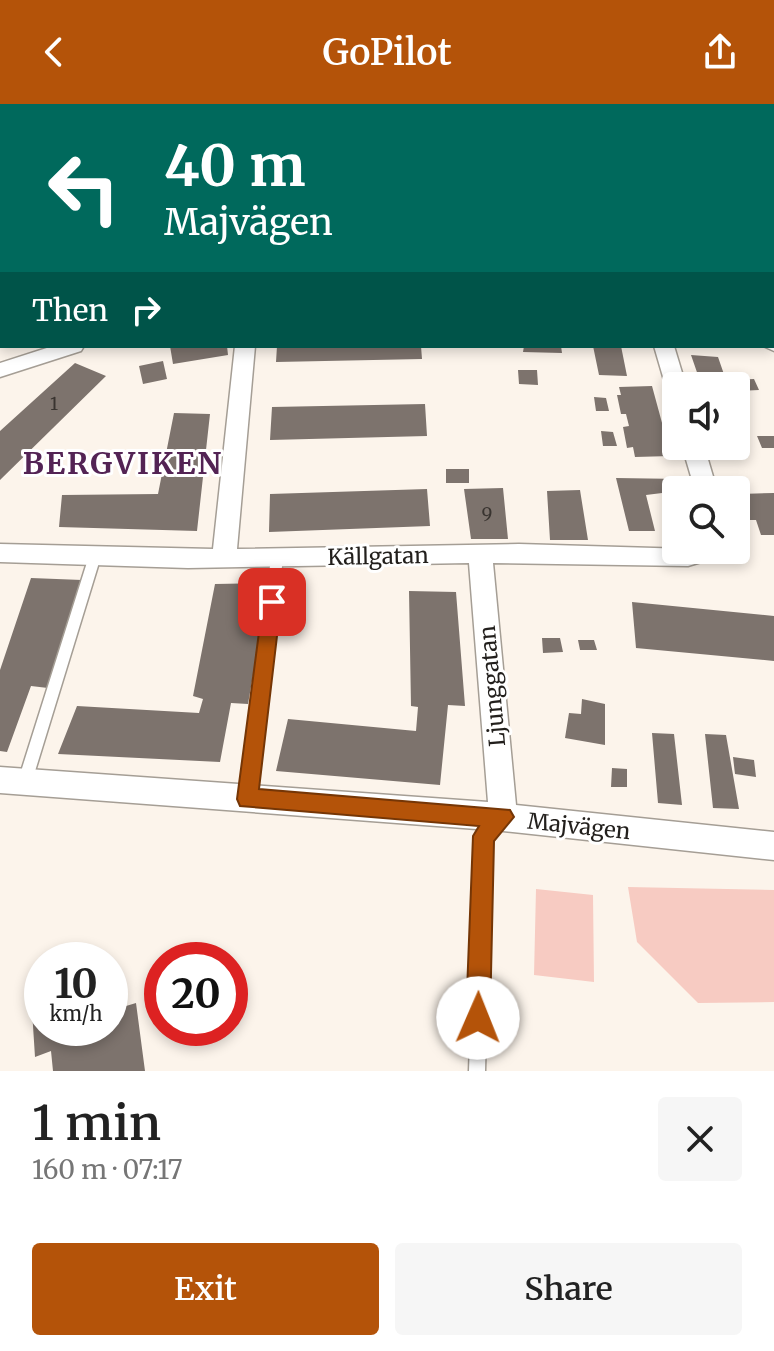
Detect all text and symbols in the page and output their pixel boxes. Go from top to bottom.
icon: back [32,30,76,74]
text: GoPilot [322,30,452,75]
icon: share [698,30,742,74]
text: 40 m [164,131,306,201]
icon: left [32,136,136,240]
text: Majvägen [164,200,333,245]
icon: right [124,288,168,332]
text: Then [32,291,108,329]
map controls [662,372,750,564]
button: sound [662,372,750,460]
house number: 1 [50,392,58,415]
district label: BERGVIKEN [23,444,223,482]
button: search [662,476,750,564]
house number: 9 [482,502,492,525]
street label: Källgatan [327,541,429,571]
pin [238,568,306,636]
icon: arrive [250,580,294,624]
street label: Ljunggatan [473,624,511,748]
street label: Majvägen [526,807,632,845]
speed limit sign: 20 [144,942,248,1046]
text: 10 [54,959,98,1009]
position arrow [436,976,520,1060]
text: km/h [50,1001,102,1026]
text: 1 min [32,1093,161,1153]
button: close [658,1097,742,1181]
text: 160 m · 07:17 [32,1153,183,1186]
button: Exit [32,1243,379,1335]
button: Share [395,1243,742,1335]

